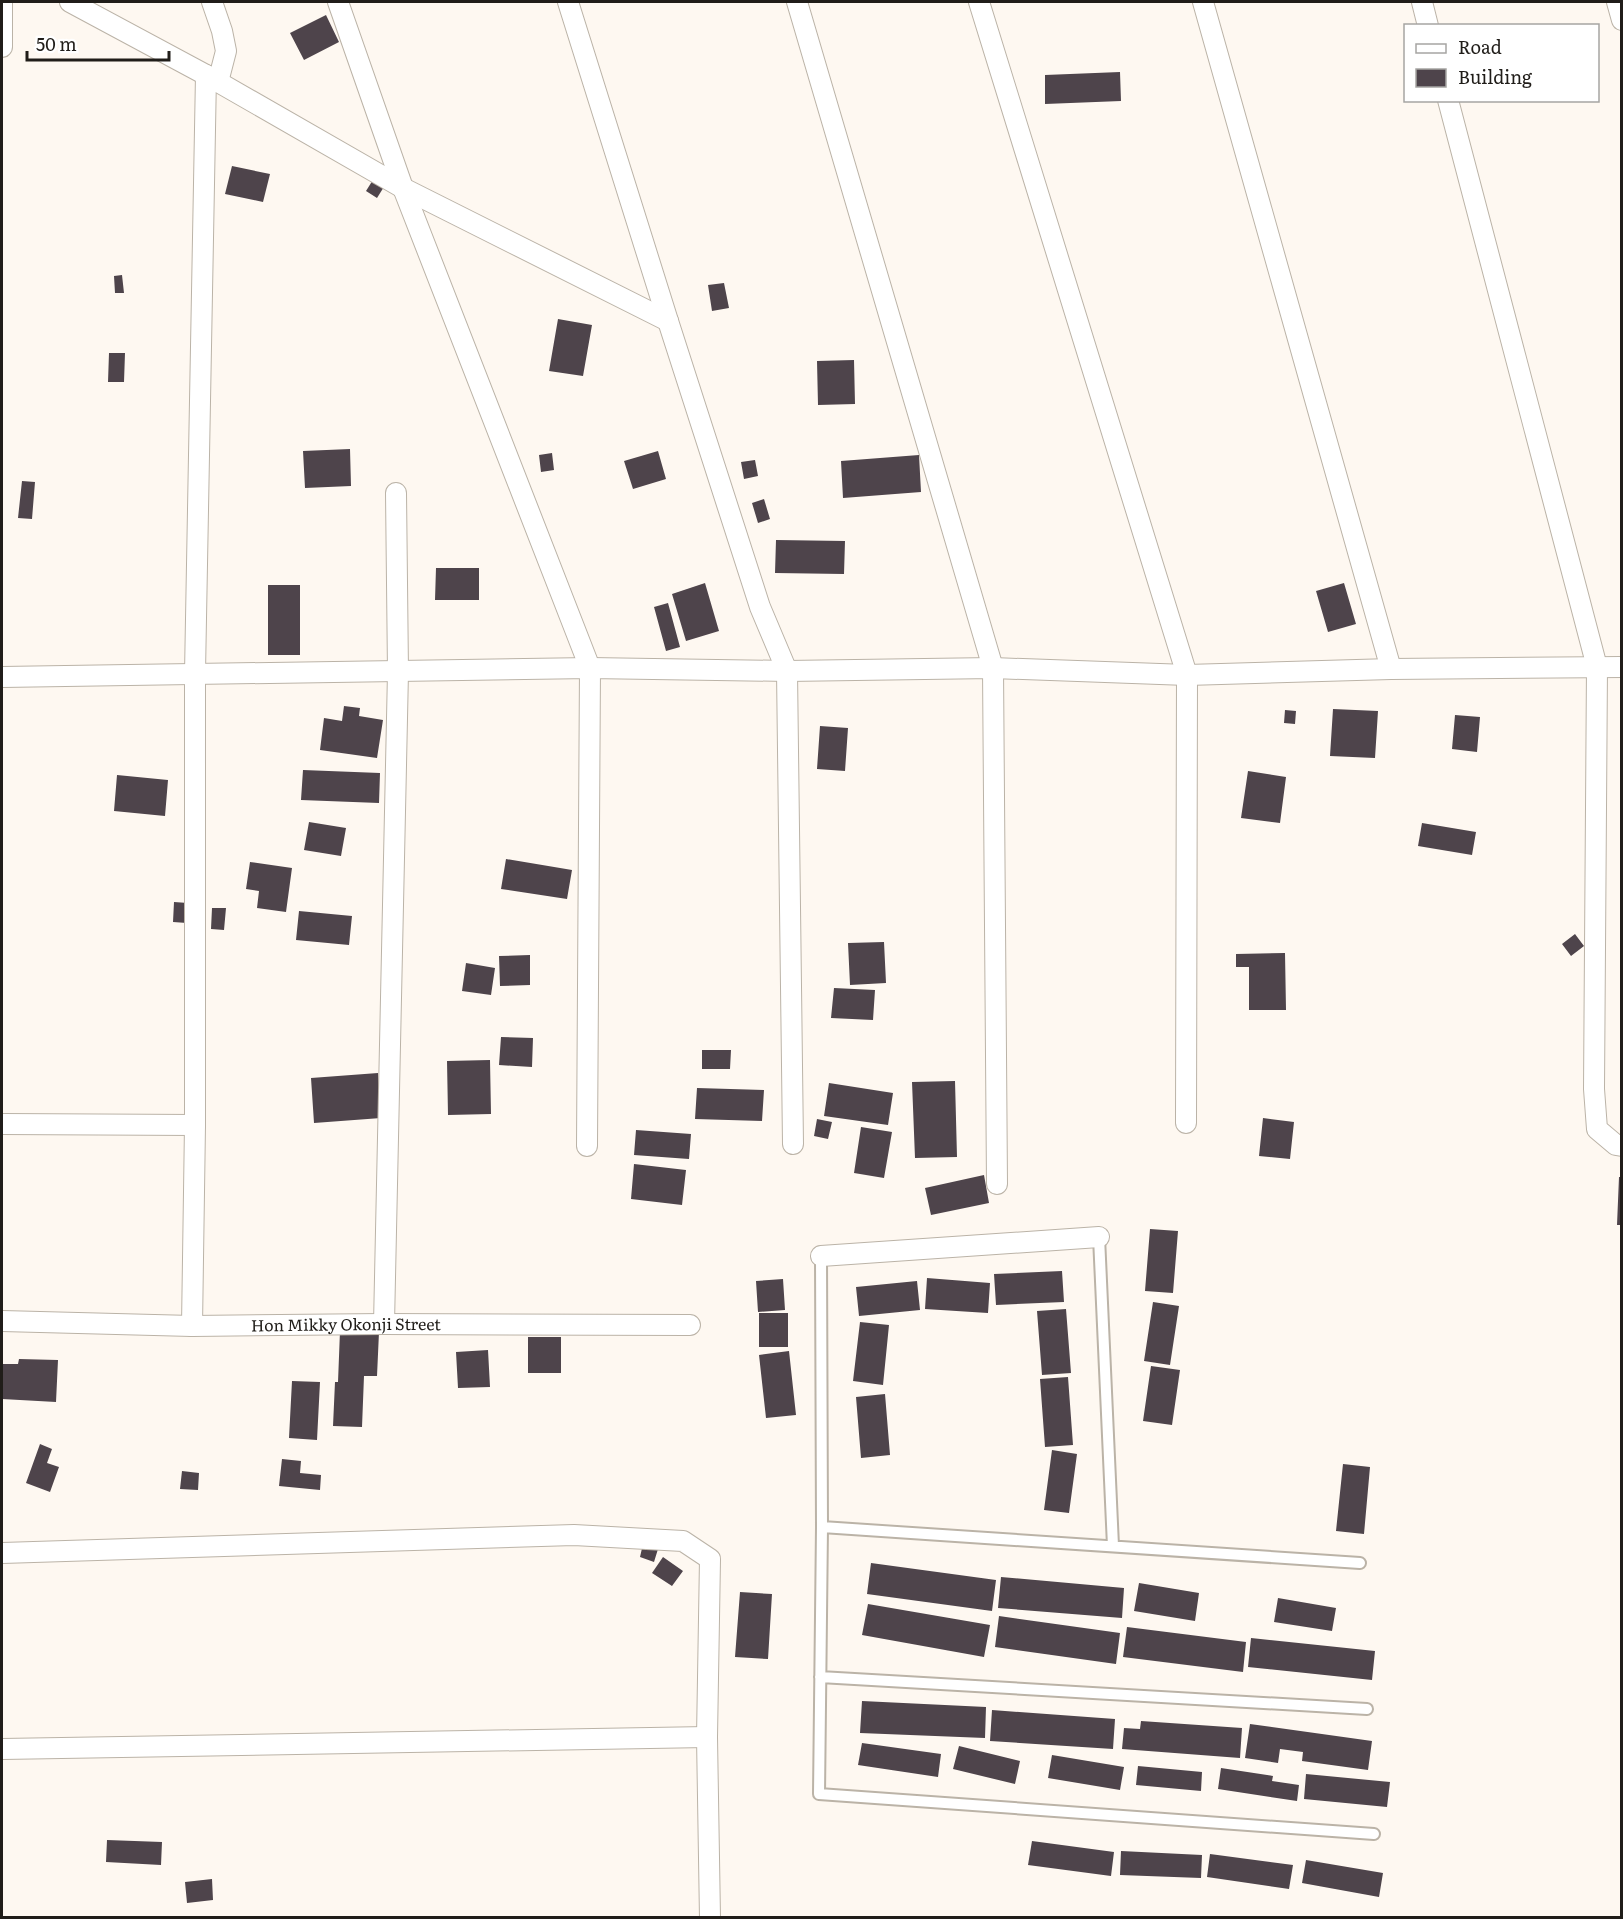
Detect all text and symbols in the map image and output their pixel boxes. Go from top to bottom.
scale bar [27,24,170,62]
legend [1404,24,1599,102]
text: 50 m [36,30,77,57]
text: Road [1458,33,1502,60]
text: Building [1458,63,1533,90]
street label: Hon Mikky Okonji Street [251,1311,441,1336]

